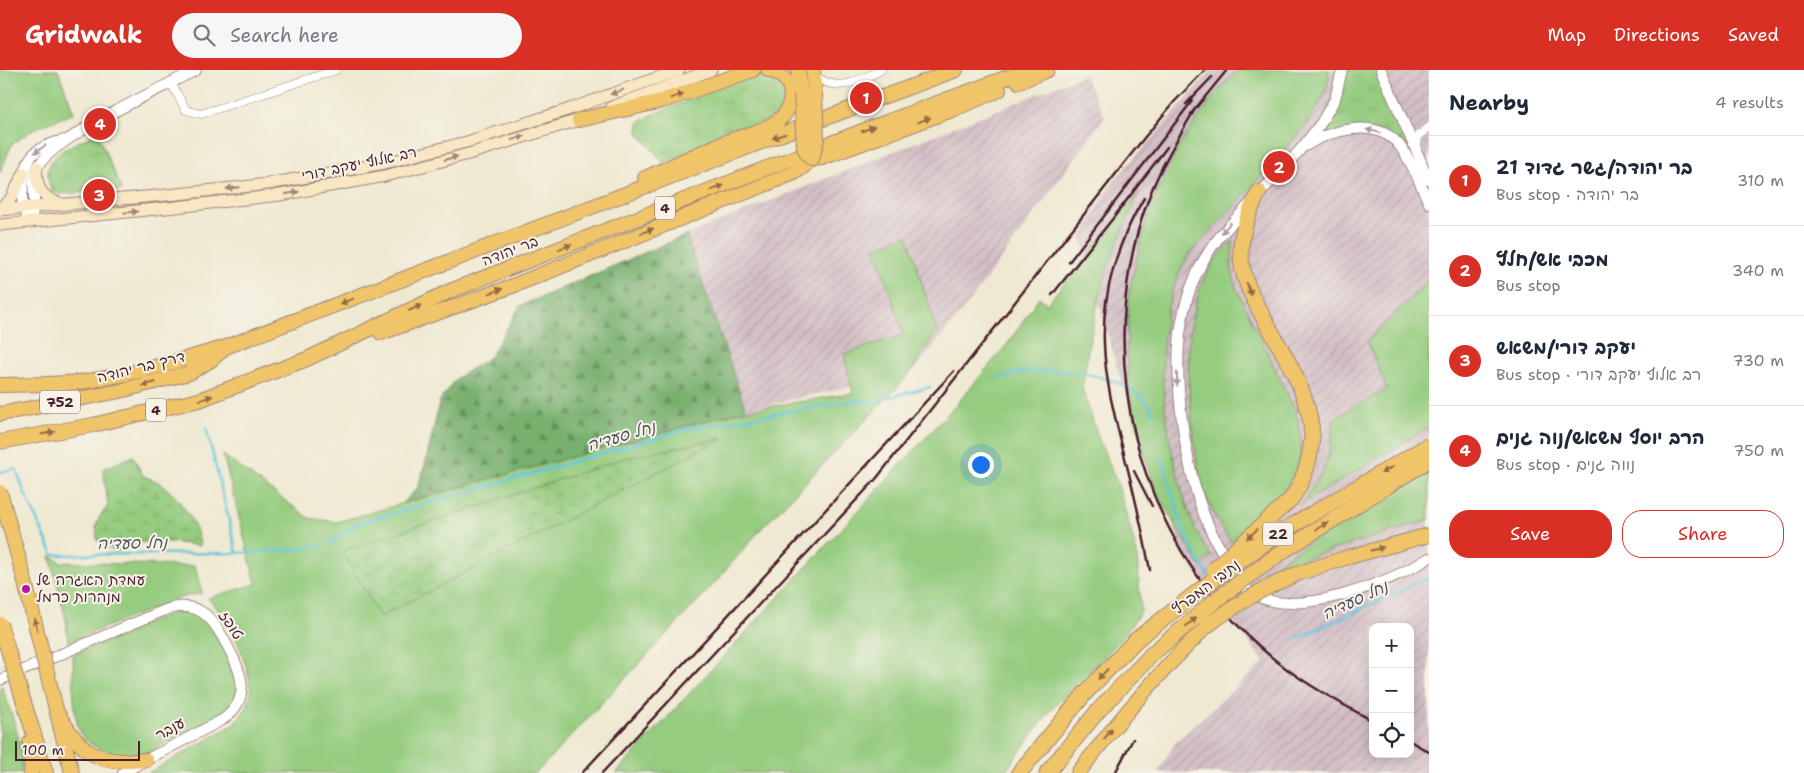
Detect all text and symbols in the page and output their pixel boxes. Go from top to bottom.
search box [172,13,522,58]
text: Gridwalk [25,19,142,51]
icon: search [190,21,218,49]
text: Search here [230,23,339,48]
text: Map [1548,23,1586,47]
text: Directions [1614,23,1700,47]
text: Saved [1728,23,1779,47]
pin: 1 [850,79,882,117]
one-way arrow [609,88,624,96]
text: Nearby [1449,89,1529,117]
one-way arrow [670,92,685,100]
text: 4 results [1715,92,1784,113]
pin: 4 [84,105,116,143]
one-way arrow [916,116,931,123]
one-way arrow [861,125,876,133]
one-way arrow [1365,127,1380,135]
one-way arrow [771,133,786,140]
one-way arrow [511,134,526,142]
street label: רב אלוף יעקב דורי [300,142,418,186]
one-way arrow [33,144,47,154]
pin: 2 [1263,148,1295,186]
one-way arrow [443,154,458,162]
text: בר יהודה/גשר גדוד 21 [1496,155,1693,180]
text: 1 [1461,170,1469,191]
text: 310 m [1737,170,1784,191]
pin: 3 [83,176,115,214]
one-way arrow [225,184,241,192]
one-way arrow [709,184,724,191]
text: Bus stop · בר יהודה [1496,184,1639,205]
one-way arrow [284,188,300,196]
road number: 4 [655,196,675,220]
one-way arrow [123,207,139,215]
one-way arrow [1221,222,1232,235]
one-way arrow [640,227,655,235]
street label: בר יהודה [479,231,541,271]
one-way arrow [558,243,573,251]
text: מכבי אש/חלץ [1496,247,1608,272]
text: 2 [1459,260,1471,281]
text: 340 m [1732,260,1784,281]
text: Bus stop [1496,275,1561,296]
one-way arrow [1246,282,1254,296]
one-way arrow [489,287,504,294]
one-way arrow [339,298,354,305]
one-way arrow [408,304,422,312]
text: יעקב דורי/משאש [1496,335,1636,360]
street label: דרך בר יהודה [95,346,187,388]
text: 3 [1459,350,1471,371]
text: 730 m [1733,350,1784,371]
text: Bus stop · רב אלוף יעקב דורי [1496,364,1701,385]
one-way arrow [1173,371,1181,387]
one-way arrow [142,380,157,388]
road number: 752 [40,391,80,414]
one-way arrow [199,393,214,401]
road number: 4 [146,398,166,422]
water label: נחל סעדיה [584,416,659,456]
text: הרב יוסף משאש/נוה גנים [1496,425,1705,450]
one-way arrow [40,429,55,437]
text: 4 [1459,440,1471,461]
text: 750 m [1733,440,1784,461]
your location [968,452,994,478]
text: Bus stop · נווה גנים [1496,454,1635,475]
one-way arrow [1381,466,1394,475]
button: Save [1449,510,1612,558]
button: Share [1622,510,1784,558]
road number: 22 [1263,522,1293,546]
one-way arrow [1315,522,1328,531]
one-way arrow [1246,529,1259,540]
water label: נחל סעדיה [97,532,168,554]
one-way arrow [1370,545,1385,553]
street label: נתיבי המפרץ [1168,555,1244,619]
place label: עמדת האגרה של מנהרות כרמל [36,570,145,607]
water label: נחל סעדיה [1319,575,1392,624]
marker: עמדת האגרה של מנהרות כרמל [20,583,32,595]
street label: טופז [214,607,248,643]
one-way arrow [1184,616,1197,627]
one-way arrow [32,618,40,633]
map controls [1369,623,1414,758]
button: + [1369,623,1414,668]
one-way arrow [1097,668,1109,680]
button: − [1369,668,1414,713]
street label: ענבר [152,713,189,745]
button: locate [1369,713,1414,758]
one-way arrow [1103,728,1114,741]
scale bar [15,738,140,761]
text: 100 m [22,741,64,759]

